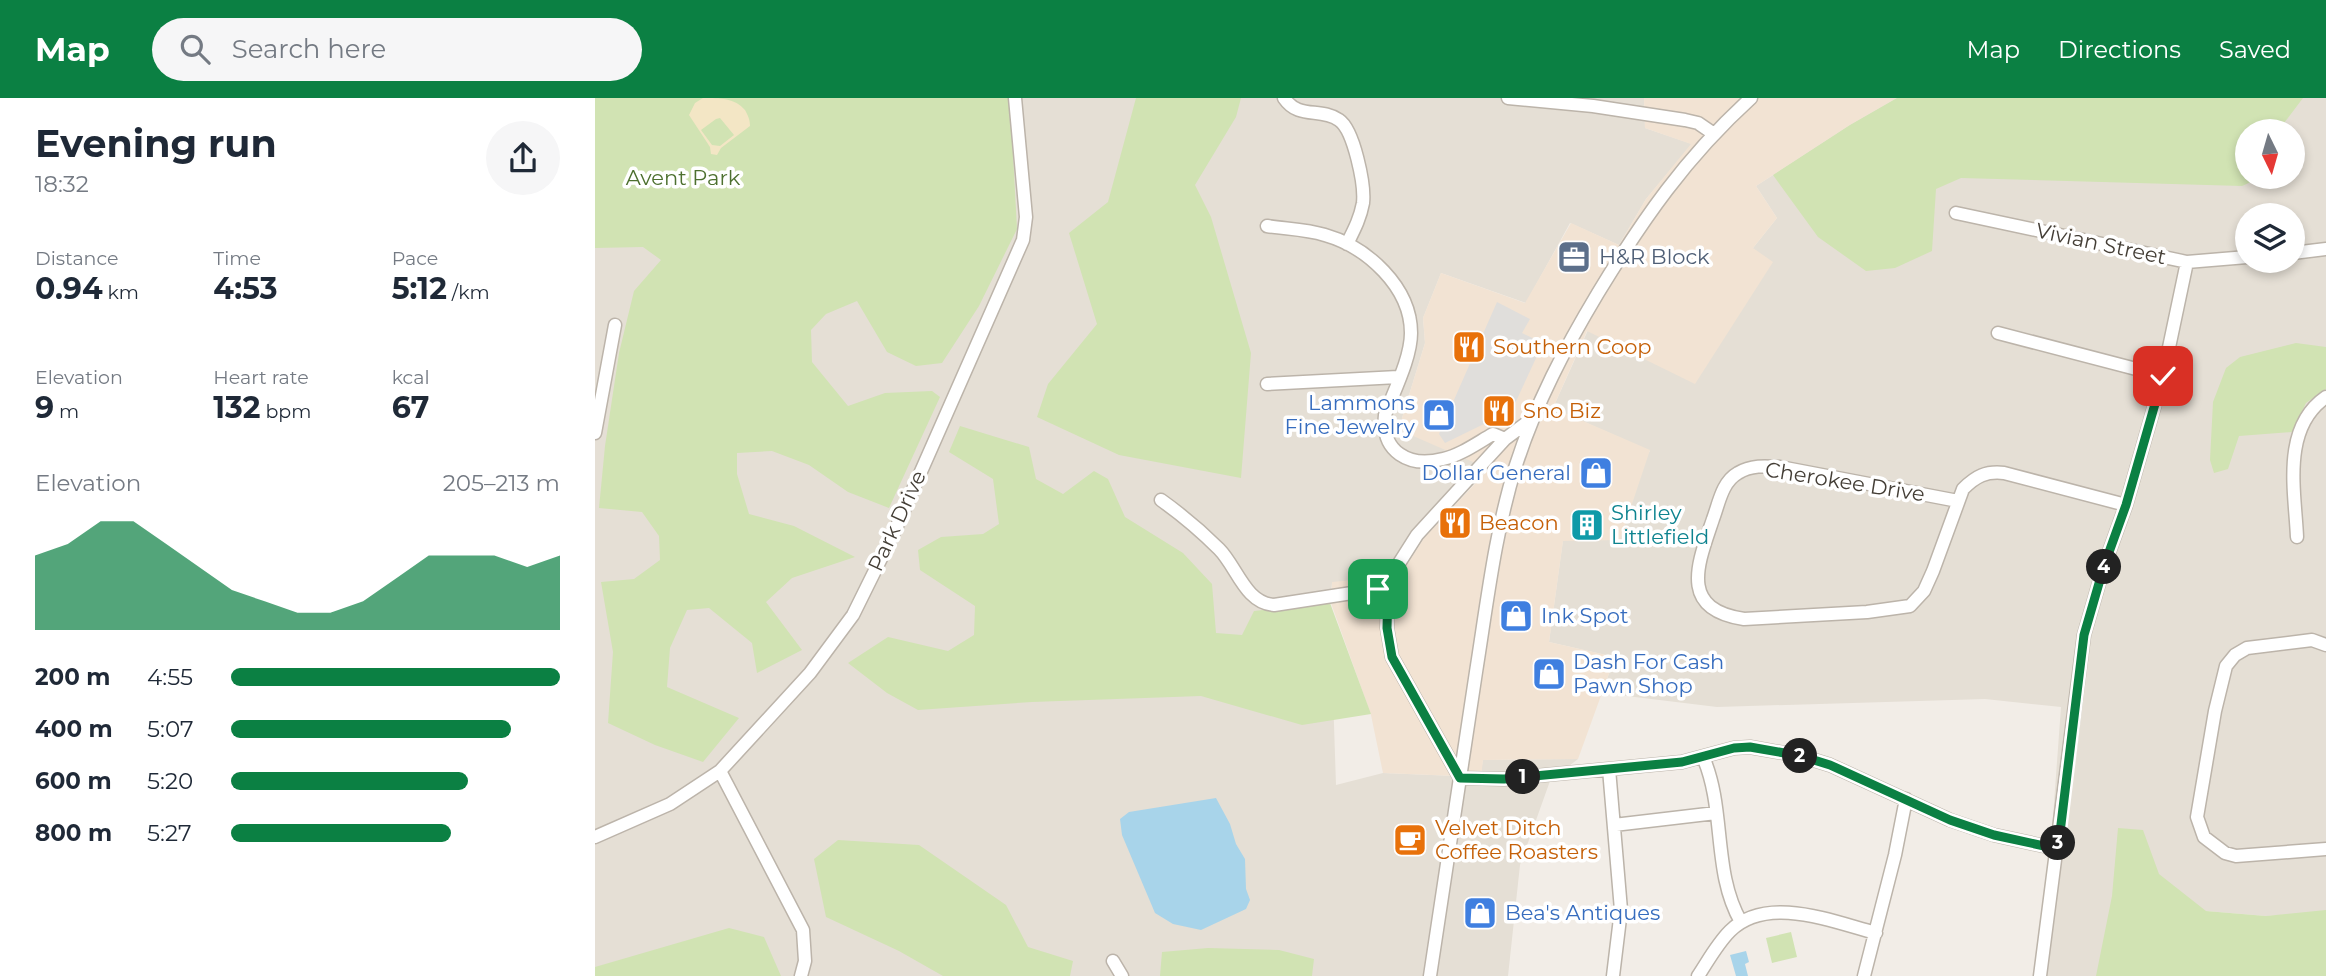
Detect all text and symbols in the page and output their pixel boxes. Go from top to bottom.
search box [152,18,642,81]
text: Map [35,29,110,69]
icon: search [176,30,214,68]
text: Search here [232,33,386,65]
text: Map [1967,35,2020,64]
text: Directions [2058,35,2181,64]
text: Saved [2219,35,2291,64]
north arrow [2235,119,2305,189]
map controls [2235,119,2305,273]
text: Evening run [35,120,277,167]
button: share [486,121,560,195]
park label: Avent Park [626,165,741,190]
text: 18:32 [35,170,89,198]
button: layers [2235,203,2305,273]
street label: Vivian Street [2034,218,2169,270]
office icon: H&R Block [1555,238,1593,276]
place label: H&R Block [1599,244,1710,269]
text: Distance [35,247,118,270]
text: Time [213,247,261,270]
text: Pace [392,247,438,270]
text: 0.94 [35,270,103,307]
text: 4:53 [213,270,278,307]
text: 5:12 [392,270,447,307]
text: km [103,281,139,304]
text: /km [447,281,490,304]
restaurant icon: Southern Coop [1450,328,1488,366]
place label: Southern Coop [1493,334,1652,359]
pin [2133,346,2193,406]
icon: check [2144,357,2182,395]
text: Elevation [35,366,123,389]
text: Heart rate [213,366,309,389]
text: kcal [392,366,430,389]
text: 9 [35,389,54,426]
text: 132 [213,389,260,426]
text: 67 [392,389,429,426]
place label: Lammons Fine Jewelry [1285,390,1416,439]
restaurant icon: Sno Biz [1480,392,1518,430]
shop icon: Lammons Fine Jewelry [1420,396,1458,434]
place label: Sno Biz [1523,398,1601,423]
text: m [54,400,79,423]
text: bpm [260,400,311,423]
shop icon: Dollar General [1577,454,1615,492]
street label: Cherokee Drive [1764,457,1927,506]
place label: Dollar General [1421,460,1571,485]
street label: Park Drive [862,466,931,575]
text: Elevation [35,469,141,497]
text: 205–213 m [443,469,560,497]
place label: Shirley Littlefield [1611,500,1709,549]
restaurant icon: Beacon [1436,504,1474,542]
building icon: Shirley Littlefield [1568,506,1606,544]
place label: Beacon [1479,510,1559,535]
pin: 4 [2087,550,2121,584]
text: 4 [2097,555,2110,578]
pin [1348,559,1408,619]
icon: arrive [1359,570,1397,608]
shop icon: Ink Spot [1497,597,1535,635]
place label: Ink Spot [1541,603,1628,628]
place label: Dash For Cash Pawn Shop [1573,649,1724,698]
shop icon: Dash For Cash Pawn Shop [1530,655,1568,693]
text: 200 m [35,663,110,691]
text: 4:55 [147,663,193,691]
text: 400 m [35,715,113,743]
text: 5:07 [147,715,194,743]
pin: 2 [1783,738,1817,774]
text: 2 [1794,744,1805,767]
pin: 1 [1506,760,1541,794]
text: 1 [1519,765,1526,788]
text: 600 m [35,767,112,795]
text: 5:20 [147,767,193,795]
place label: Velvet Ditch Coffee Roasters [1435,815,1598,864]
text: 800 m [35,819,112,847]
text: 5:27 [147,819,191,847]
cafe icon: Velvet Ditch Coffee Roasters [1391,821,1429,859]
pin: 3 [2041,826,2075,860]
text: 3 [2052,831,2063,854]
shop icon: Bea's Antiques [1461,894,1499,932]
place label: Bea's Antiques [1505,900,1660,925]

